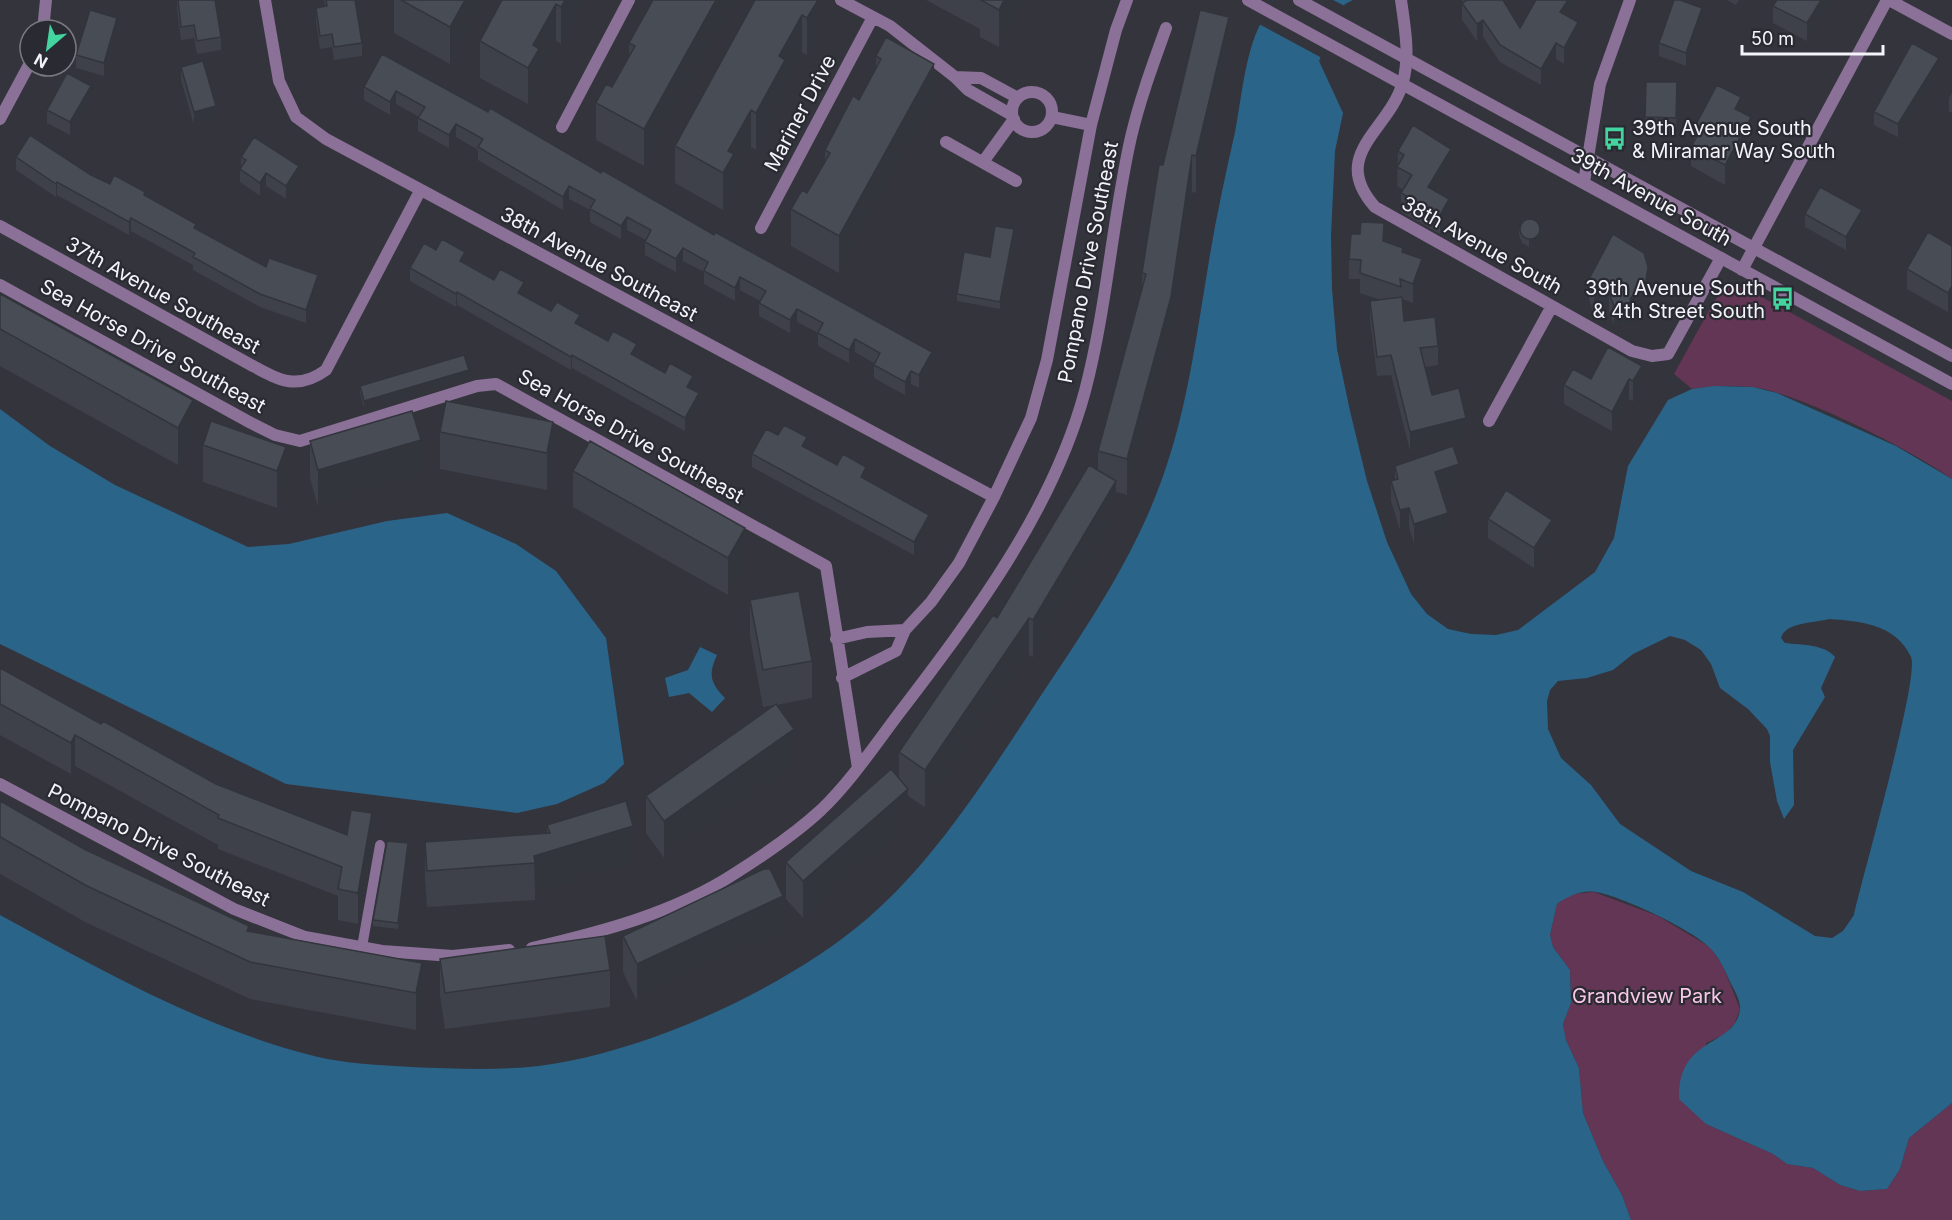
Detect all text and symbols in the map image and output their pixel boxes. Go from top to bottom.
north arrow [18,18,78,78]
scale bar [1742,18,1883,56]
text: 50 m [1751,28,1794,49]
text: N [31,49,51,73]
street label: Mariner Drive [759,51,841,175]
place label: 39th Avenue South & Miramar Way South [1632,116,1836,163]
bus stop icon: 39th Avenue South & Miramar Way South [1601,126,1627,152]
street label: Pompano Drive Southeast [1053,139,1123,385]
street label: 39th Avenue South [1566,143,1736,251]
street label: 38th Avenue South [1398,191,1566,299]
street label: 38th Avenue Southeast [496,202,702,326]
street label: 37th Avenue Southeast [62,231,265,359]
street label: Sea Horse Drive Southeast [36,274,270,418]
place label: 39th Avenue South & 4th Street South [1585,276,1765,323]
bus stop icon: 39th Avenue South & 4th Street South [1770,286,1796,312]
street label: Sea Horse Drive Southeast [514,364,748,508]
street label: Pompano Drive Southeast [44,779,274,912]
park label: Grandview Park [1572,984,1722,1008]

